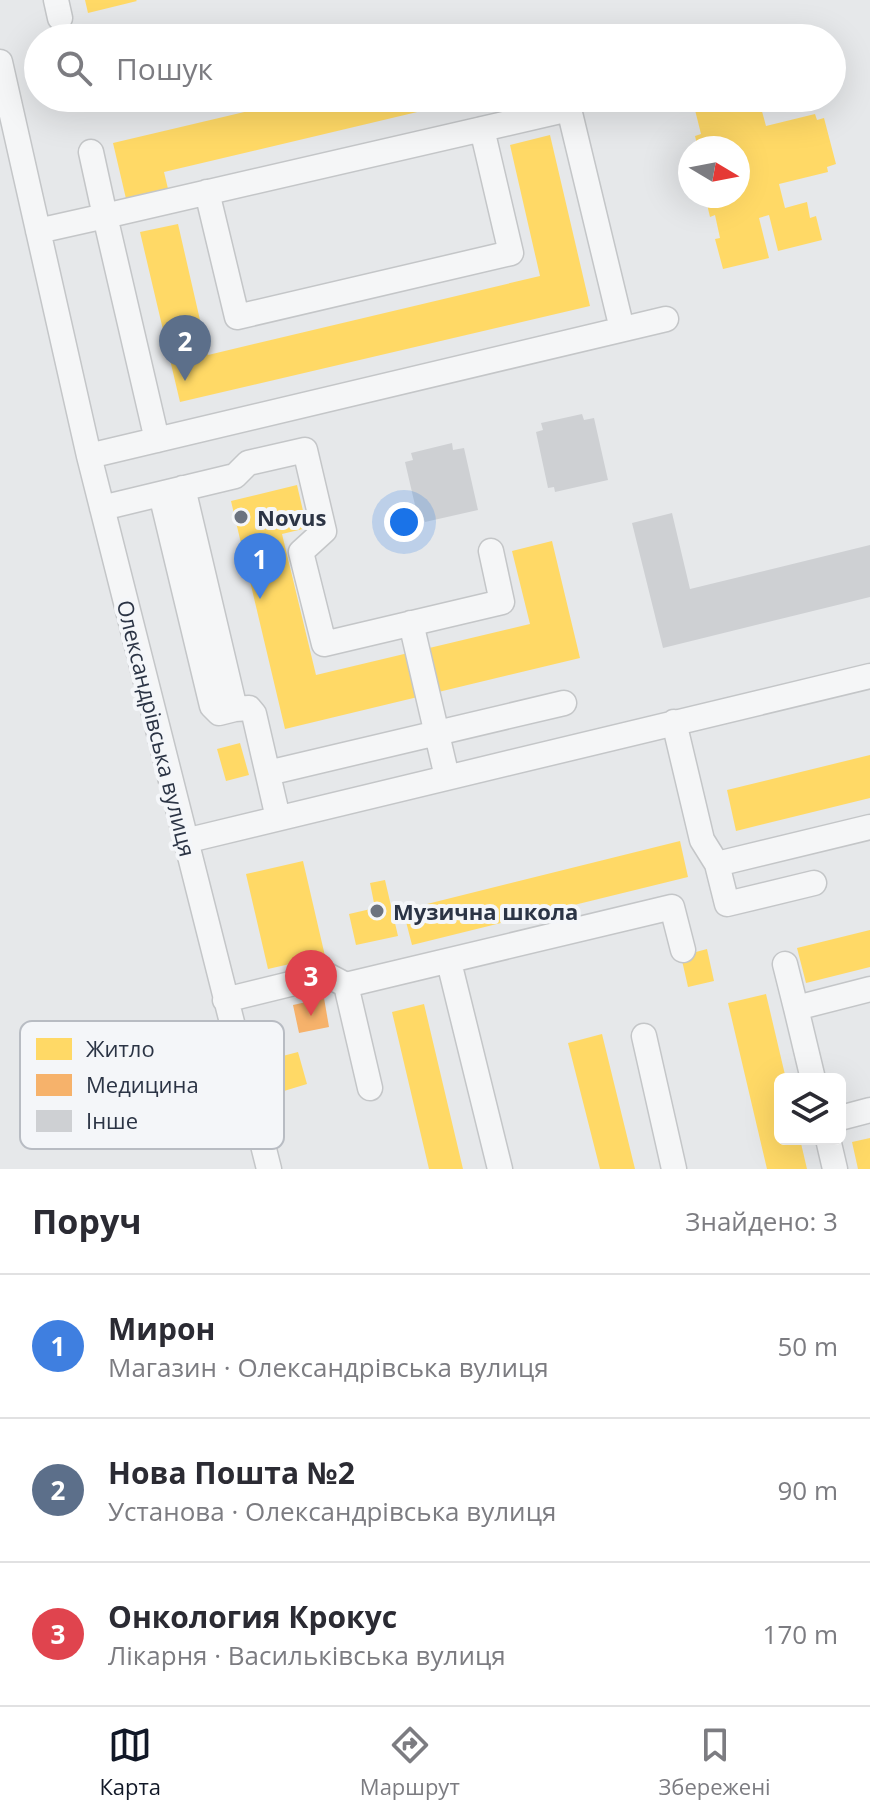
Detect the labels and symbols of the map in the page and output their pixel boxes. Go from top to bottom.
north arrow [678,136,750,208]
pin: 2 [159,315,211,381]
place label: Novus [257,502,326,532]
your location [384,502,424,542]
marker: Novus [232,508,250,526]
pin: 1 [234,533,286,599]
street label: Олександрівська вулиця [111,597,203,859]
place label: Музична школа [393,896,578,926]
marker: Музична школа [368,902,386,920]
pin: 3 [285,950,337,1016]
legend [20,1021,284,1149]
text: Житло [86,1033,155,1063]
text: Медицина [86,1069,199,1099]
text: Інше [86,1105,138,1135]

